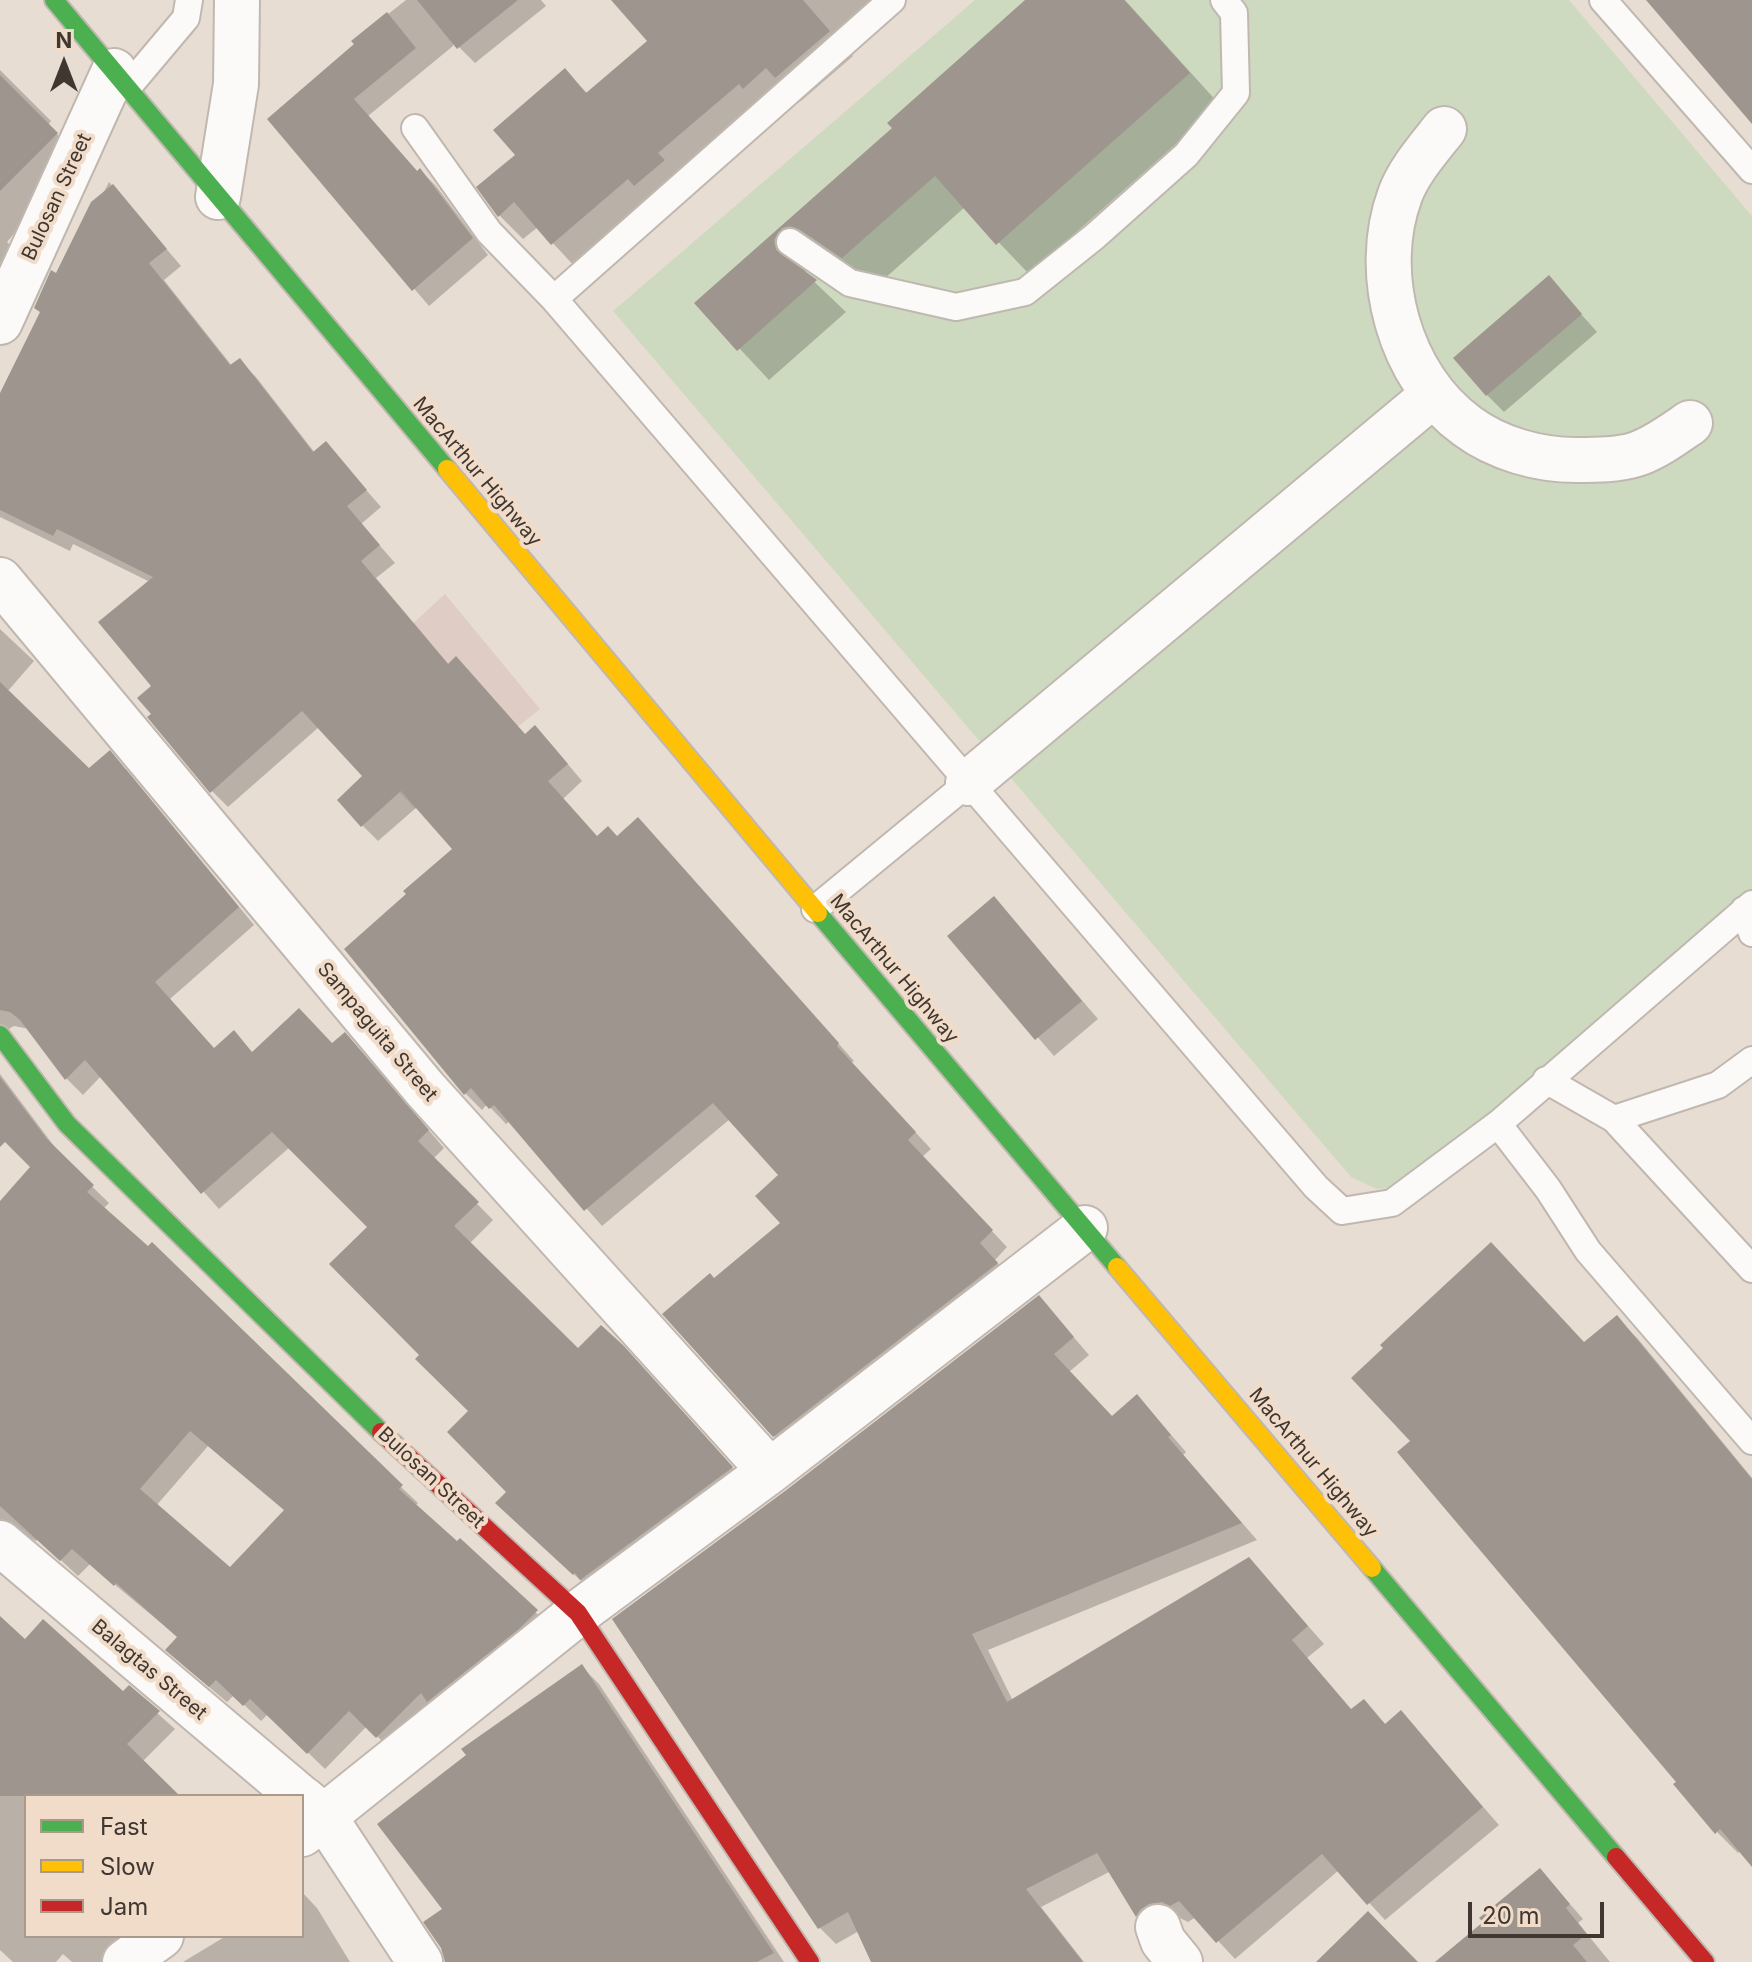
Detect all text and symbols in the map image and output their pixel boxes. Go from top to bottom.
north arrow [24,24,104,104]
text: N [56,27,72,53]
street label: Bulosan Street [17,130,97,264]
street label: MacArthur Highway [408,393,546,551]
street label: MacArthur Highway [825,890,963,1048]
street label: Sampaguita Street [312,958,442,1106]
street label: MacArthur Highway [1244,1384,1382,1542]
street label: Bulosan Street [373,1422,489,1534]
street label: Balagtas Street [86,1615,212,1725]
legend [24,1794,304,1938]
text: Fast [100,1812,148,1841]
text: Slow [100,1852,155,1881]
scale bar [1472,1886,1608,1936]
text: Jam [100,1892,148,1921]
text: 20 m [1482,1901,1540,1930]

